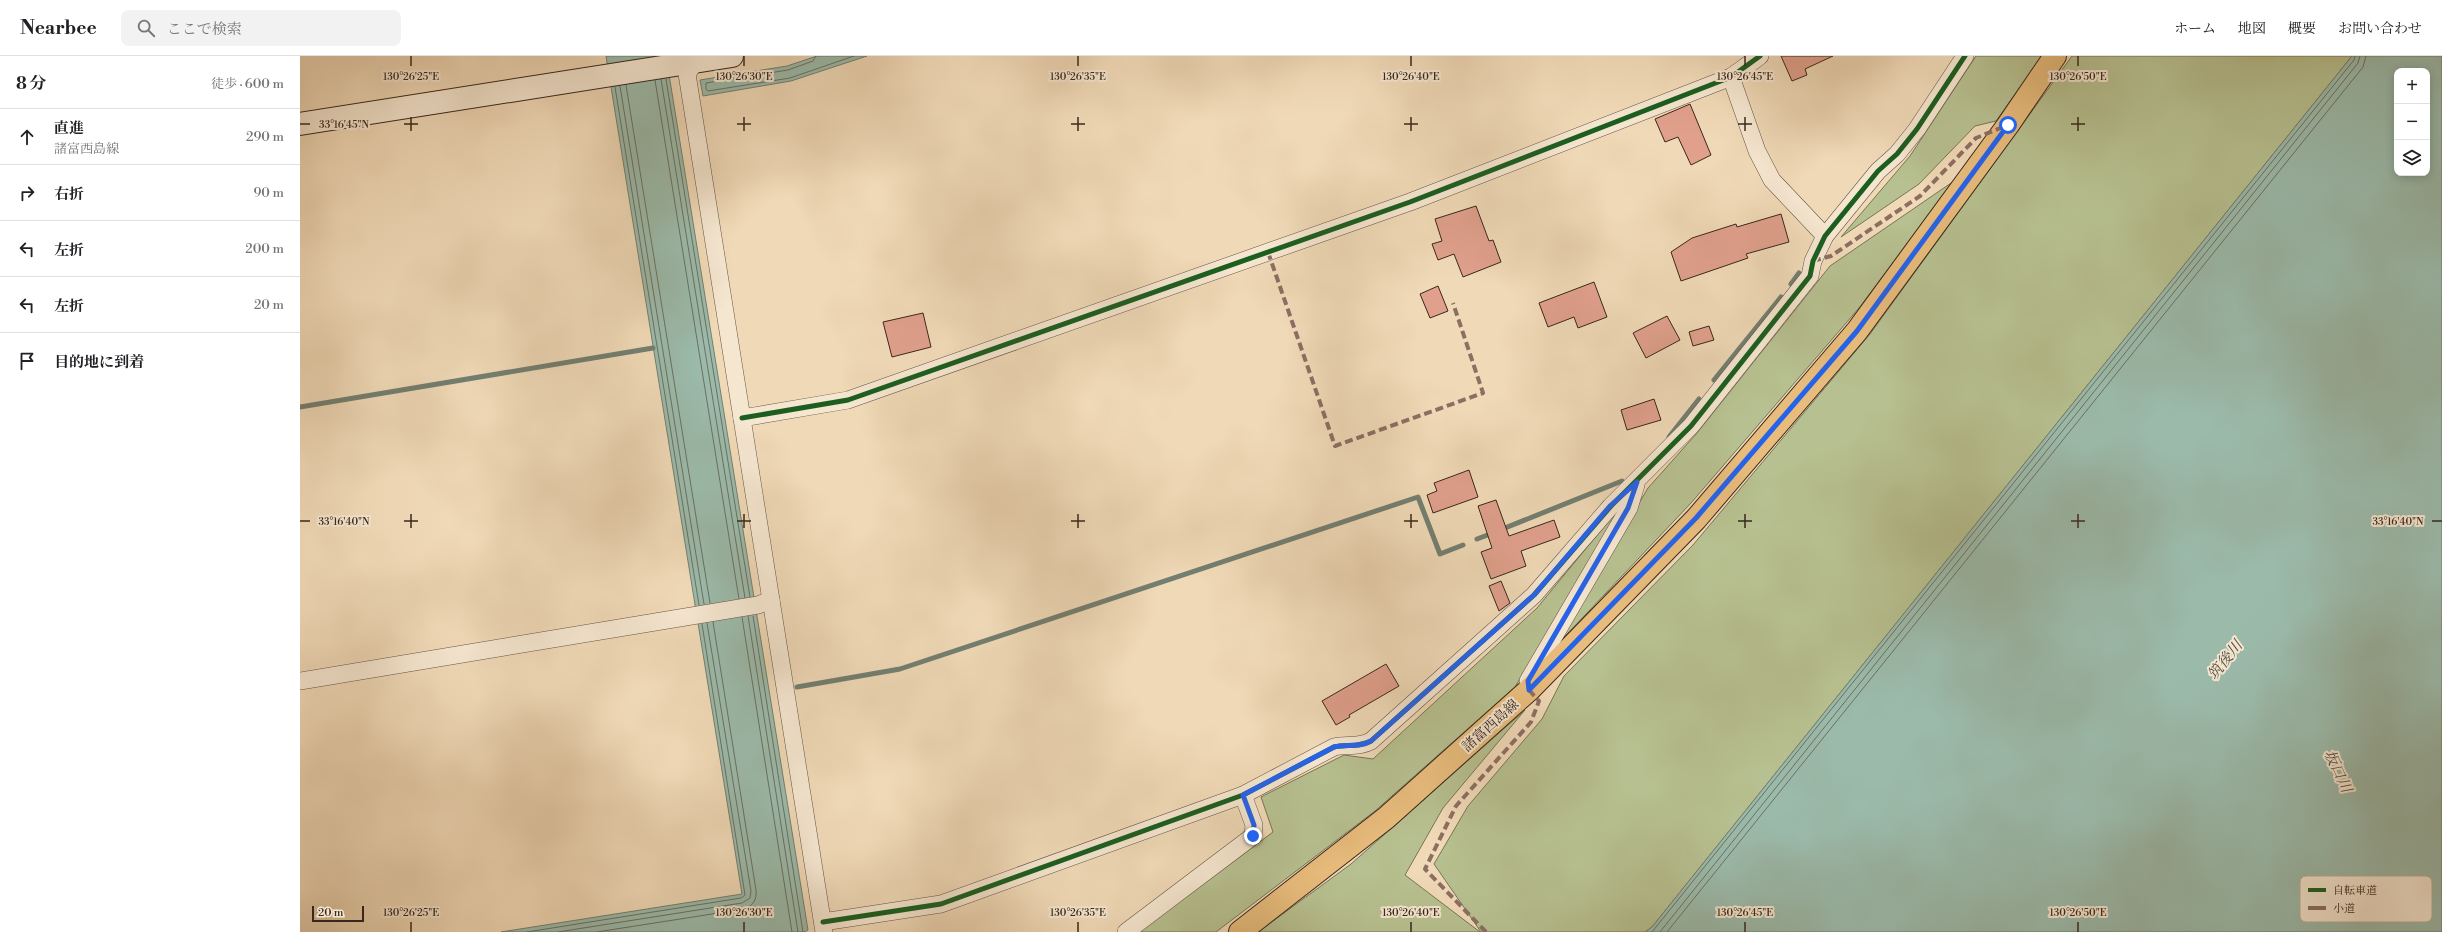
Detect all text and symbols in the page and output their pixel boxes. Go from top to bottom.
search box [121,10,401,46]
text: Nearbee [20,16,97,40]
icon: search [135,17,157,39]
text: ここで検索 [167,20,242,39]
text: ホーム [2174,20,2216,38]
text: 地図 [2238,20,2266,38]
text: 概要 [2288,20,2316,38]
text: お問い合わせ [2338,20,2422,38]
map controls [2394,68,2430,176]
button: + [2394,68,2430,104]
text: 130°26'25"E [383,71,439,83]
text: 130°26'30"E [715,71,773,83]
text: 130°26'35"E [1050,71,1106,83]
text: 130°26'40"E [1382,71,1440,83]
text: 130°26'45"E [1717,71,1773,83]
text: 130°26'50"E [2049,71,2107,83]
text: 8 分 [16,73,47,95]
text: 徒歩 · 600 m [211,76,284,92]
button: − [2394,104,2430,140]
route start [1999,116,2017,134]
text: 直進 [54,119,84,138]
text: 33°16'45"N [319,119,369,131]
icon: ahead [16,126,38,148]
text: 290 m [246,129,284,145]
button: layers [2394,140,2430,176]
text: 諸富西島線 [54,141,119,157]
icon: right [16,182,38,204]
text: 右折 [54,185,84,204]
text: 90 m [253,185,284,201]
icon: left [16,238,38,260]
text: 左折 [54,241,84,260]
text: 200 m [245,241,284,257]
icon: left [16,294,38,316]
text: 左折 [54,297,84,316]
text: 20 m [254,297,284,313]
icon: arrive [16,350,38,372]
text: 目的地に到着 [54,353,144,372]
text: 33°16'40"N [319,516,370,528]
text: 33°16'40"N [2373,516,2424,528]
water label: 筑後川 [2204,635,2248,684]
street label: 諸富西島線 [1459,696,1523,756]
water label: 坂口川 [2319,747,2357,797]
route end [1244,827,1262,845]
legend [2300,876,2432,922]
text: 自転車道 [2333,884,2377,898]
text: 小道 [2333,902,2355,916]
scale bar [312,904,364,923]
text: 20 m [318,906,343,920]
text: 130°26'25"E [383,907,439,919]
text: 130°26'30"E [715,907,773,919]
text: 130°26'35"E [1050,907,1106,919]
text: 130°26'40"E [1382,907,1440,919]
text: 130°26'45"E [1717,907,1773,919]
text: 130°26'50"E [2049,907,2107,919]

